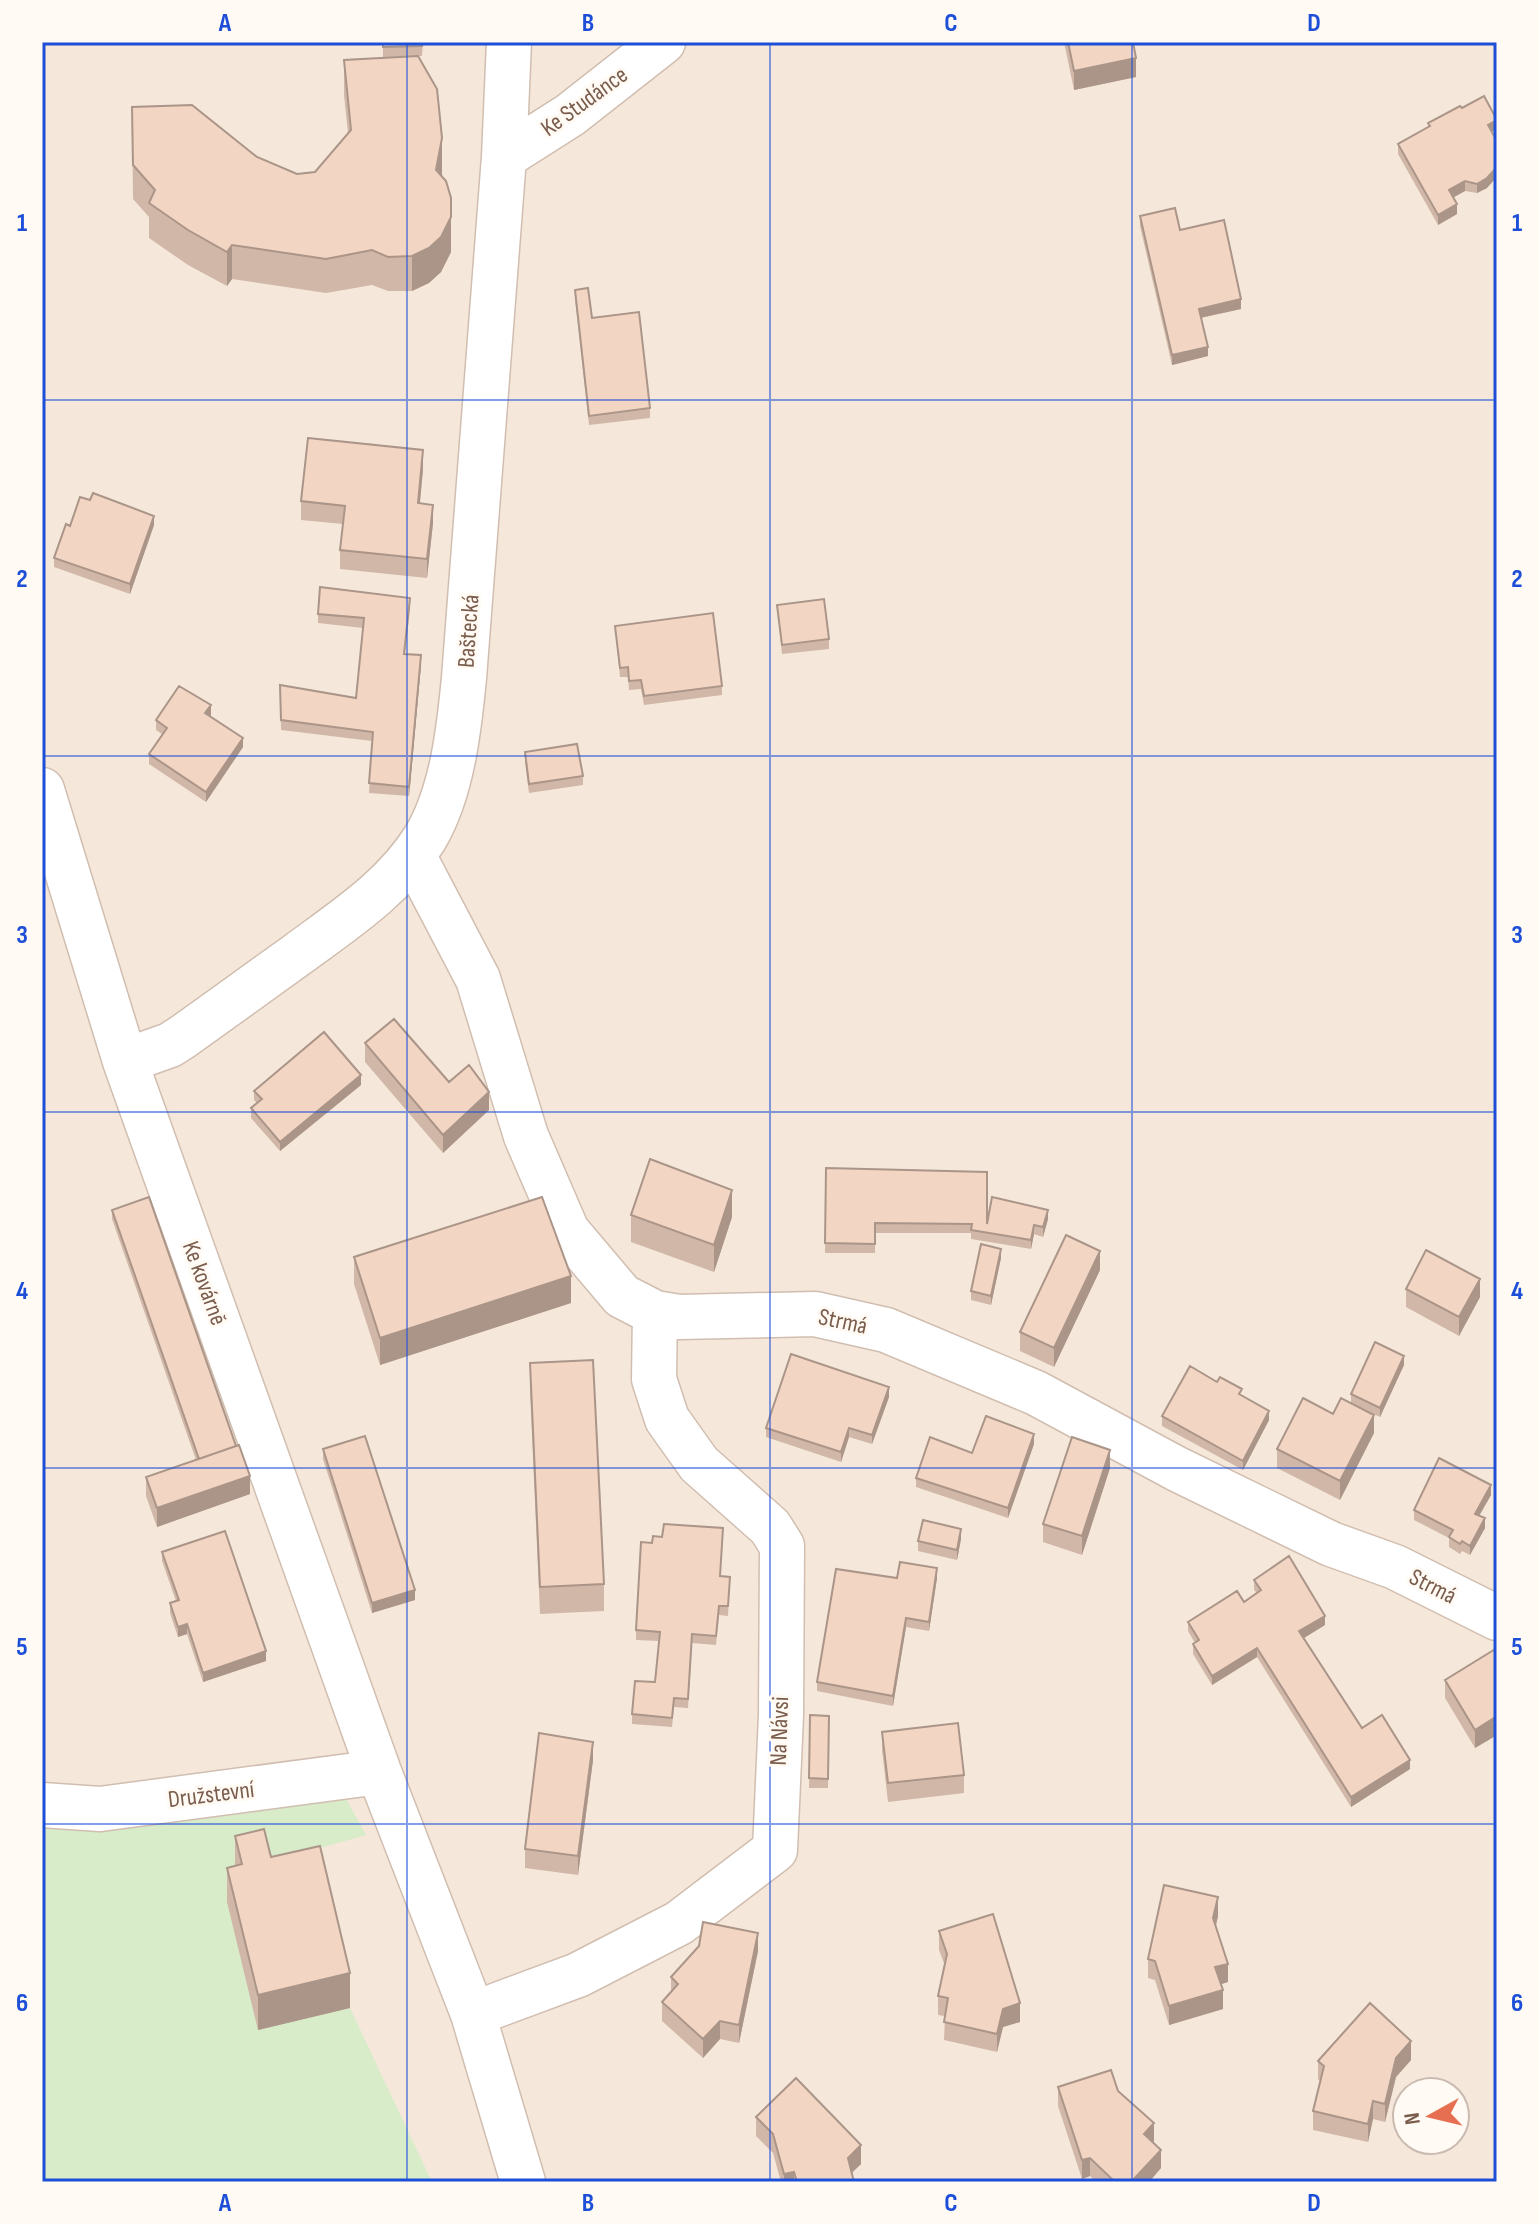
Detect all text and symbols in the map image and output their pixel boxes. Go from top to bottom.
text: A [218,8,232,39]
text: B [582,8,594,39]
text: C [944,8,958,39]
text: D [1307,8,1321,39]
street label: Ke Studánce [535,60,633,143]
text: 1 [17,208,27,239]
text: 1 [1512,208,1522,239]
text: 2 [16,564,28,595]
text: 2 [1511,564,1523,595]
street label: Baštecká [451,593,486,669]
text: 3 [16,920,28,951]
text: 3 [1511,920,1523,951]
street label: Ke kovárně [176,1237,233,1329]
text: 4 [16,1276,28,1307]
text: 4 [1511,1276,1523,1307]
street label: Strmá [816,1302,870,1341]
street label: Strmá [1404,1562,1461,1611]
text: 5 [16,1632,28,1663]
text: 5 [1511,1632,1523,1663]
street label: Na Návsi [764,1696,795,1766]
street label: Družstevní [166,1775,256,1814]
text: 6 [16,1988,28,2019]
text: 6 [1511,1988,1523,2019]
north arrow [1391,2076,1471,2156]
text: N [1398,2111,1427,2126]
text: A [218,2188,232,2219]
text: B [582,2188,594,2219]
text: C [944,2188,958,2219]
text: D [1307,2188,1321,2219]

